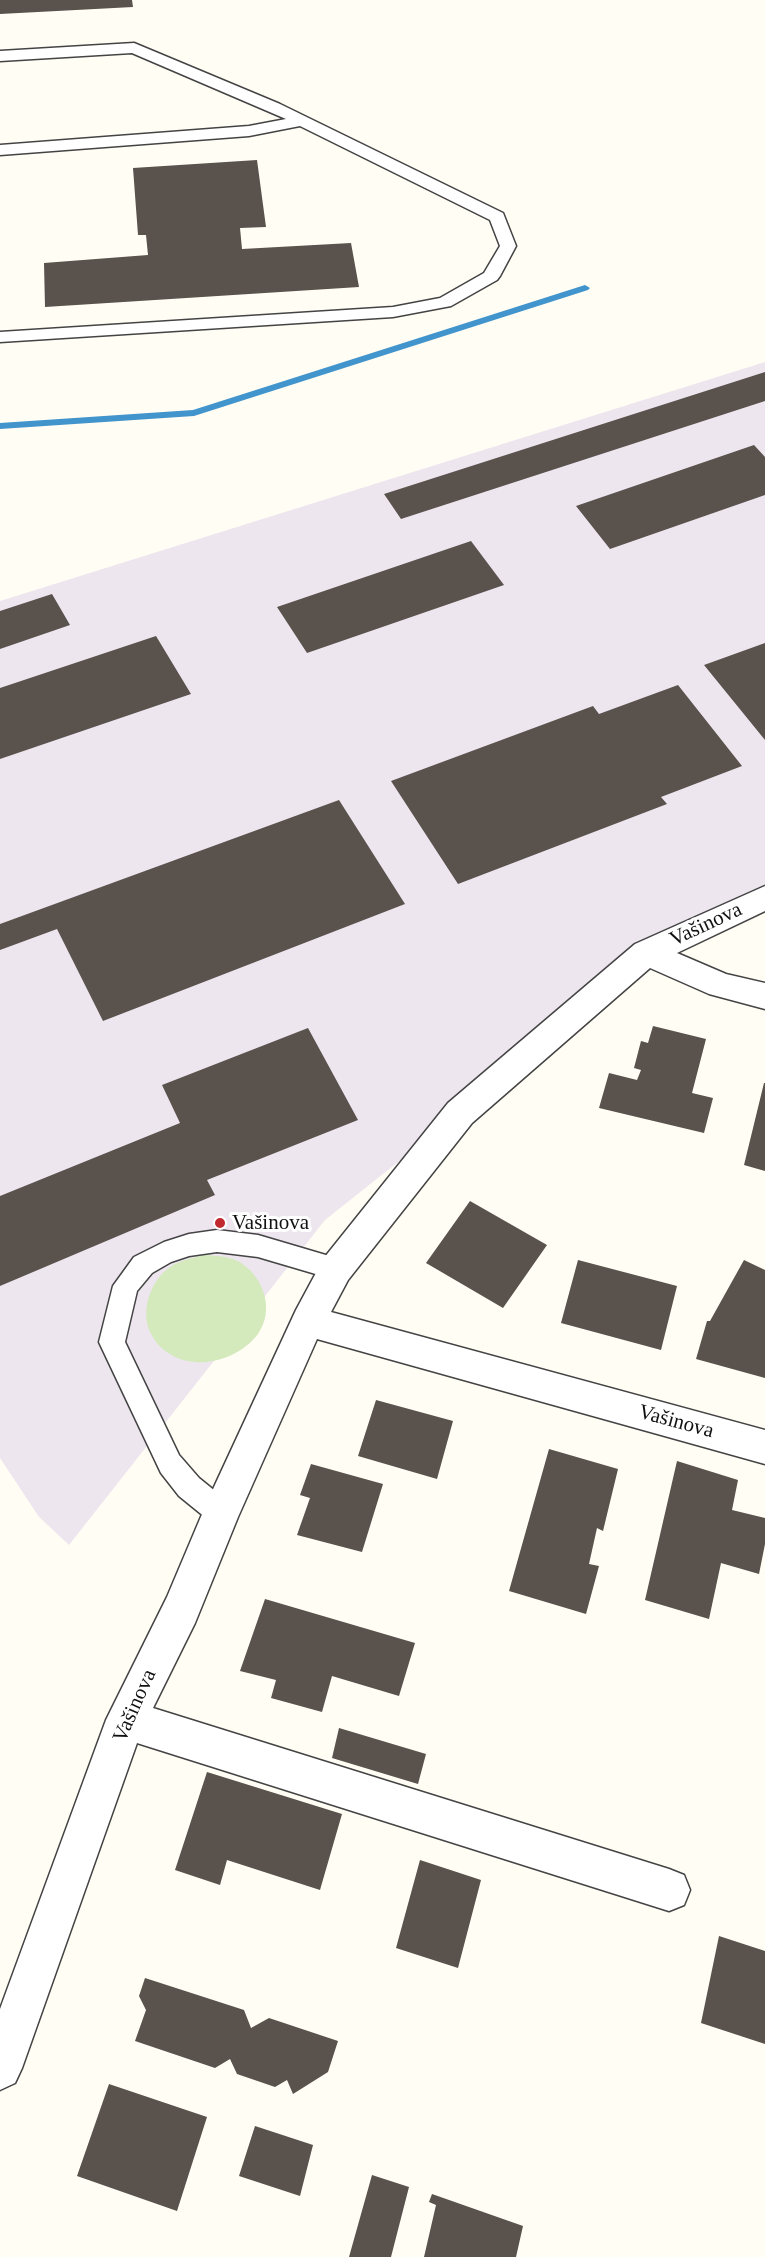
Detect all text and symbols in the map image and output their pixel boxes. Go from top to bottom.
street label: Vašinova [666,897,746,953]
place label: Vašinova [232,1210,309,1236]
marker: Vašinova [213,1216,227,1230]
street label: Vašinova [636,1400,716,1444]
street label: Vašinova [108,1666,162,1746]

